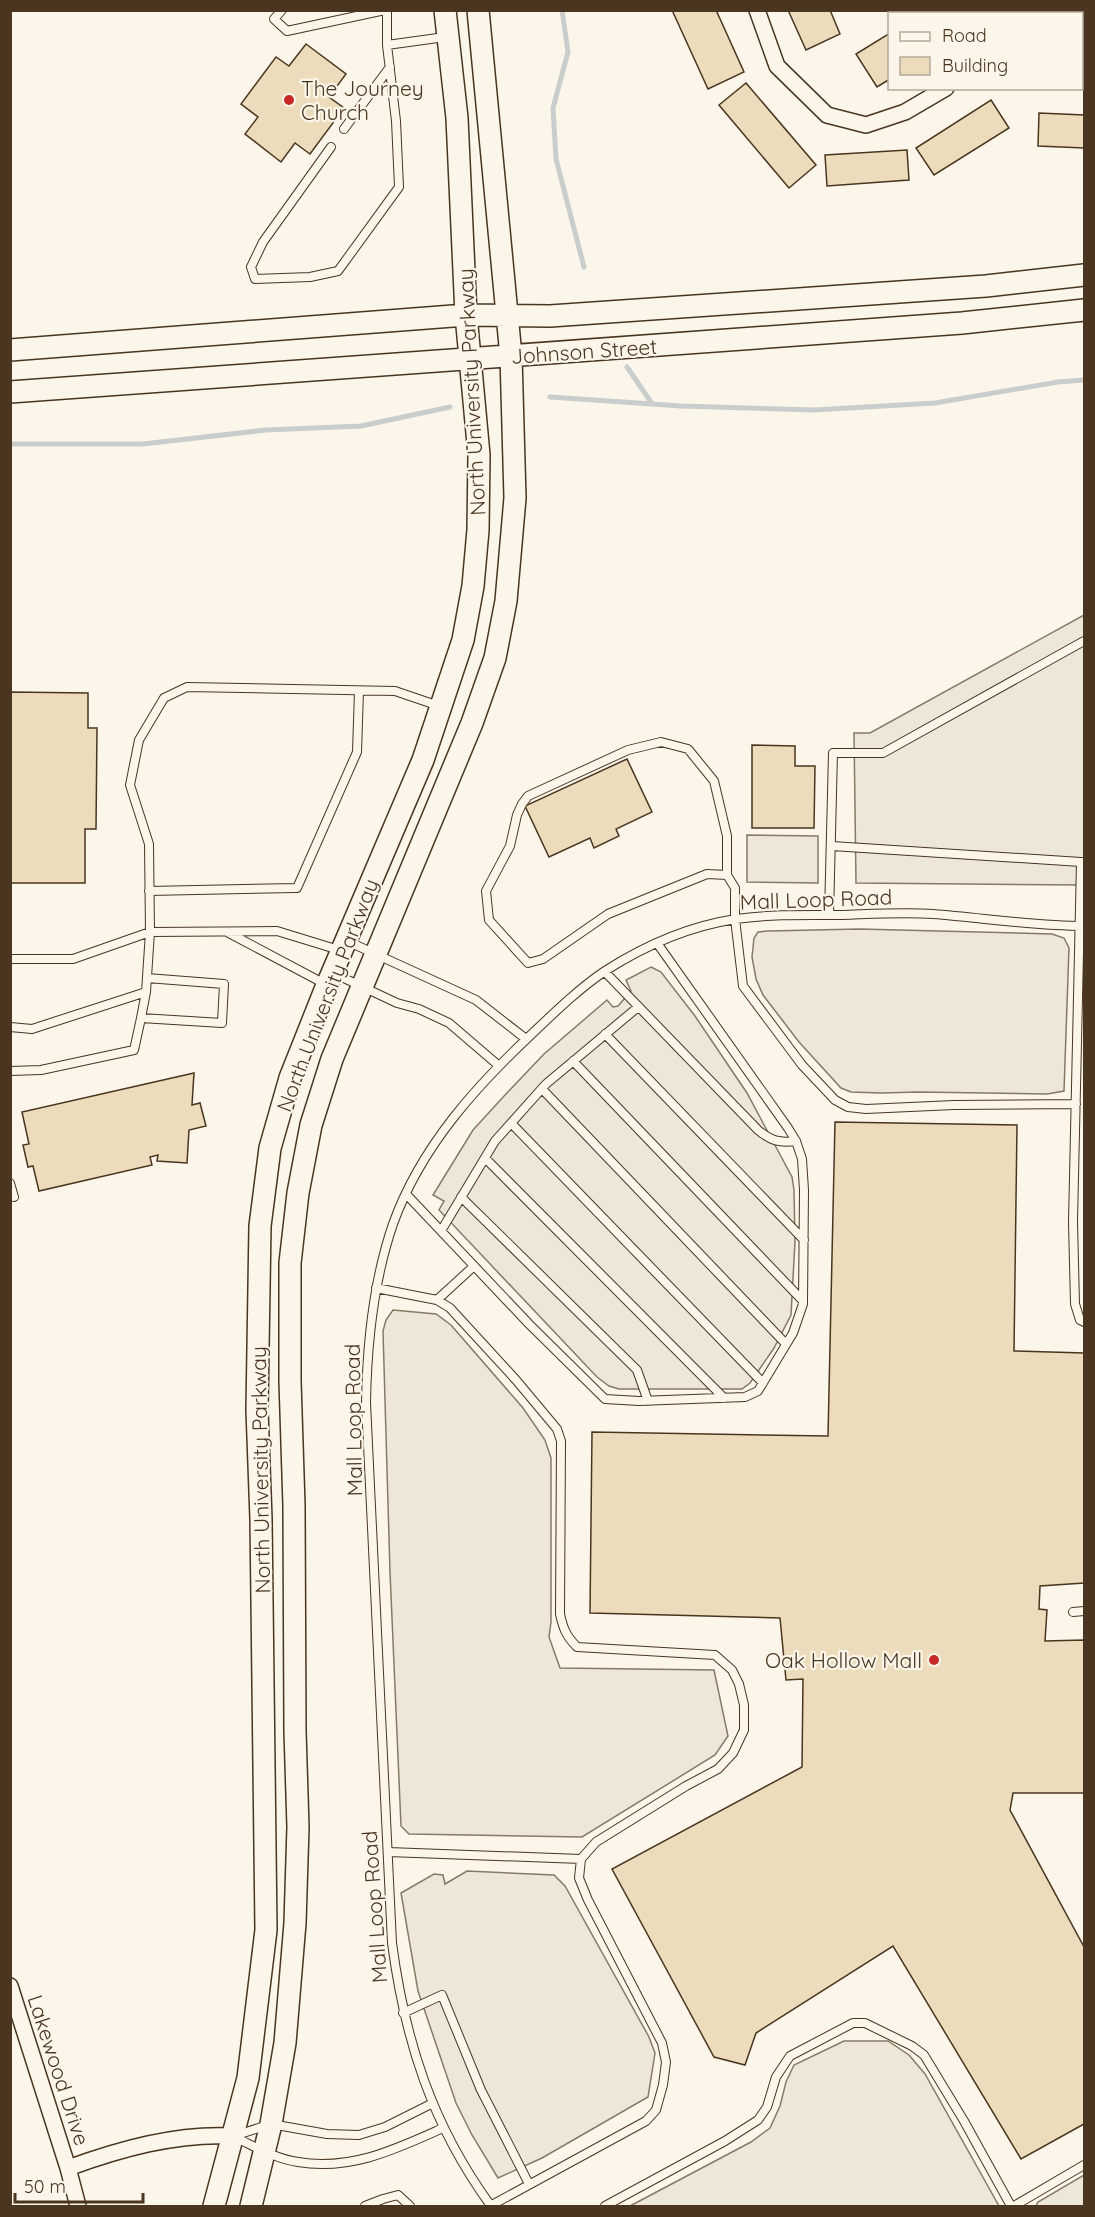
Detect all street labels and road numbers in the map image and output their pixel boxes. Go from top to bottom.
street label: North University Parkway [452,268,490,516]
street label: Johnson Street [510,333,658,369]
street label: North University Parkway [271,875,383,1115]
street label: Mall Loop Road [739,883,893,915]
street label: Mall Loop Road [339,1343,367,1497]
street label: North University Parkway [245,1346,275,1594]
street label: Mall Loop Road [356,1830,392,1984]
street label: Lakewood Drive [22,1991,96,2149]

